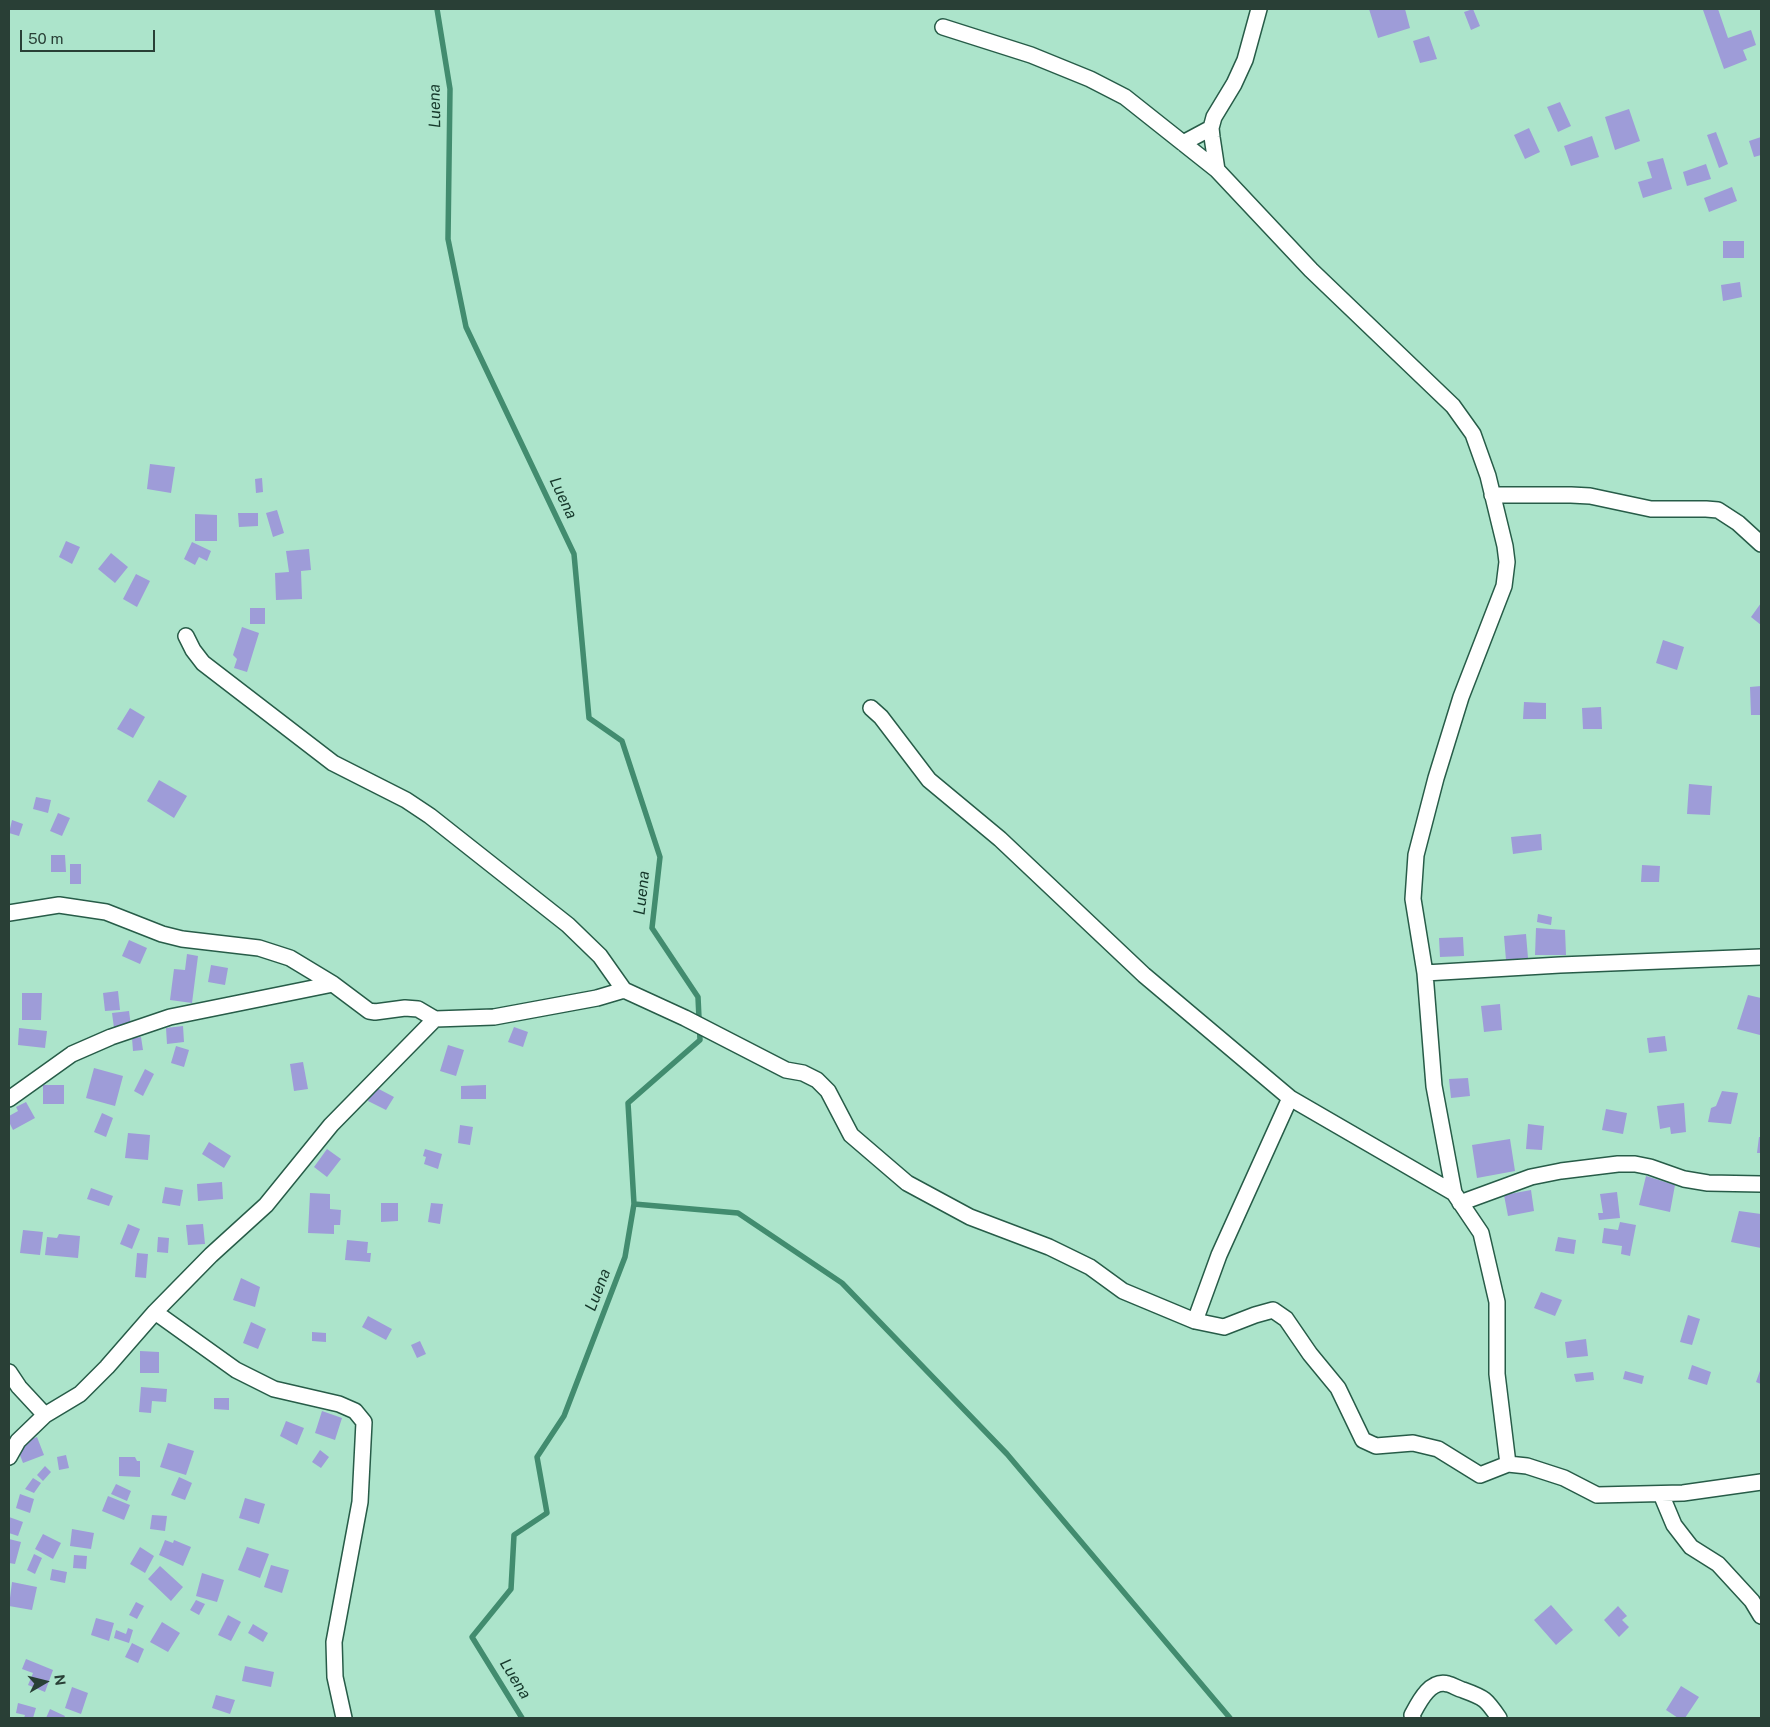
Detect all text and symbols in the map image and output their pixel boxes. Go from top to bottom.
scale bar [22,20,158,52]
text: 50 m [28,30,63,47]
water label: Luena [425,84,445,128]
water label: Luena [545,474,581,522]
water label: Luena [630,870,654,916]
water label: Luena [581,1266,615,1314]
water label: Luena [495,1655,535,1703]
north arrow [20,1657,70,1707]
text: N [51,1673,69,1686]

